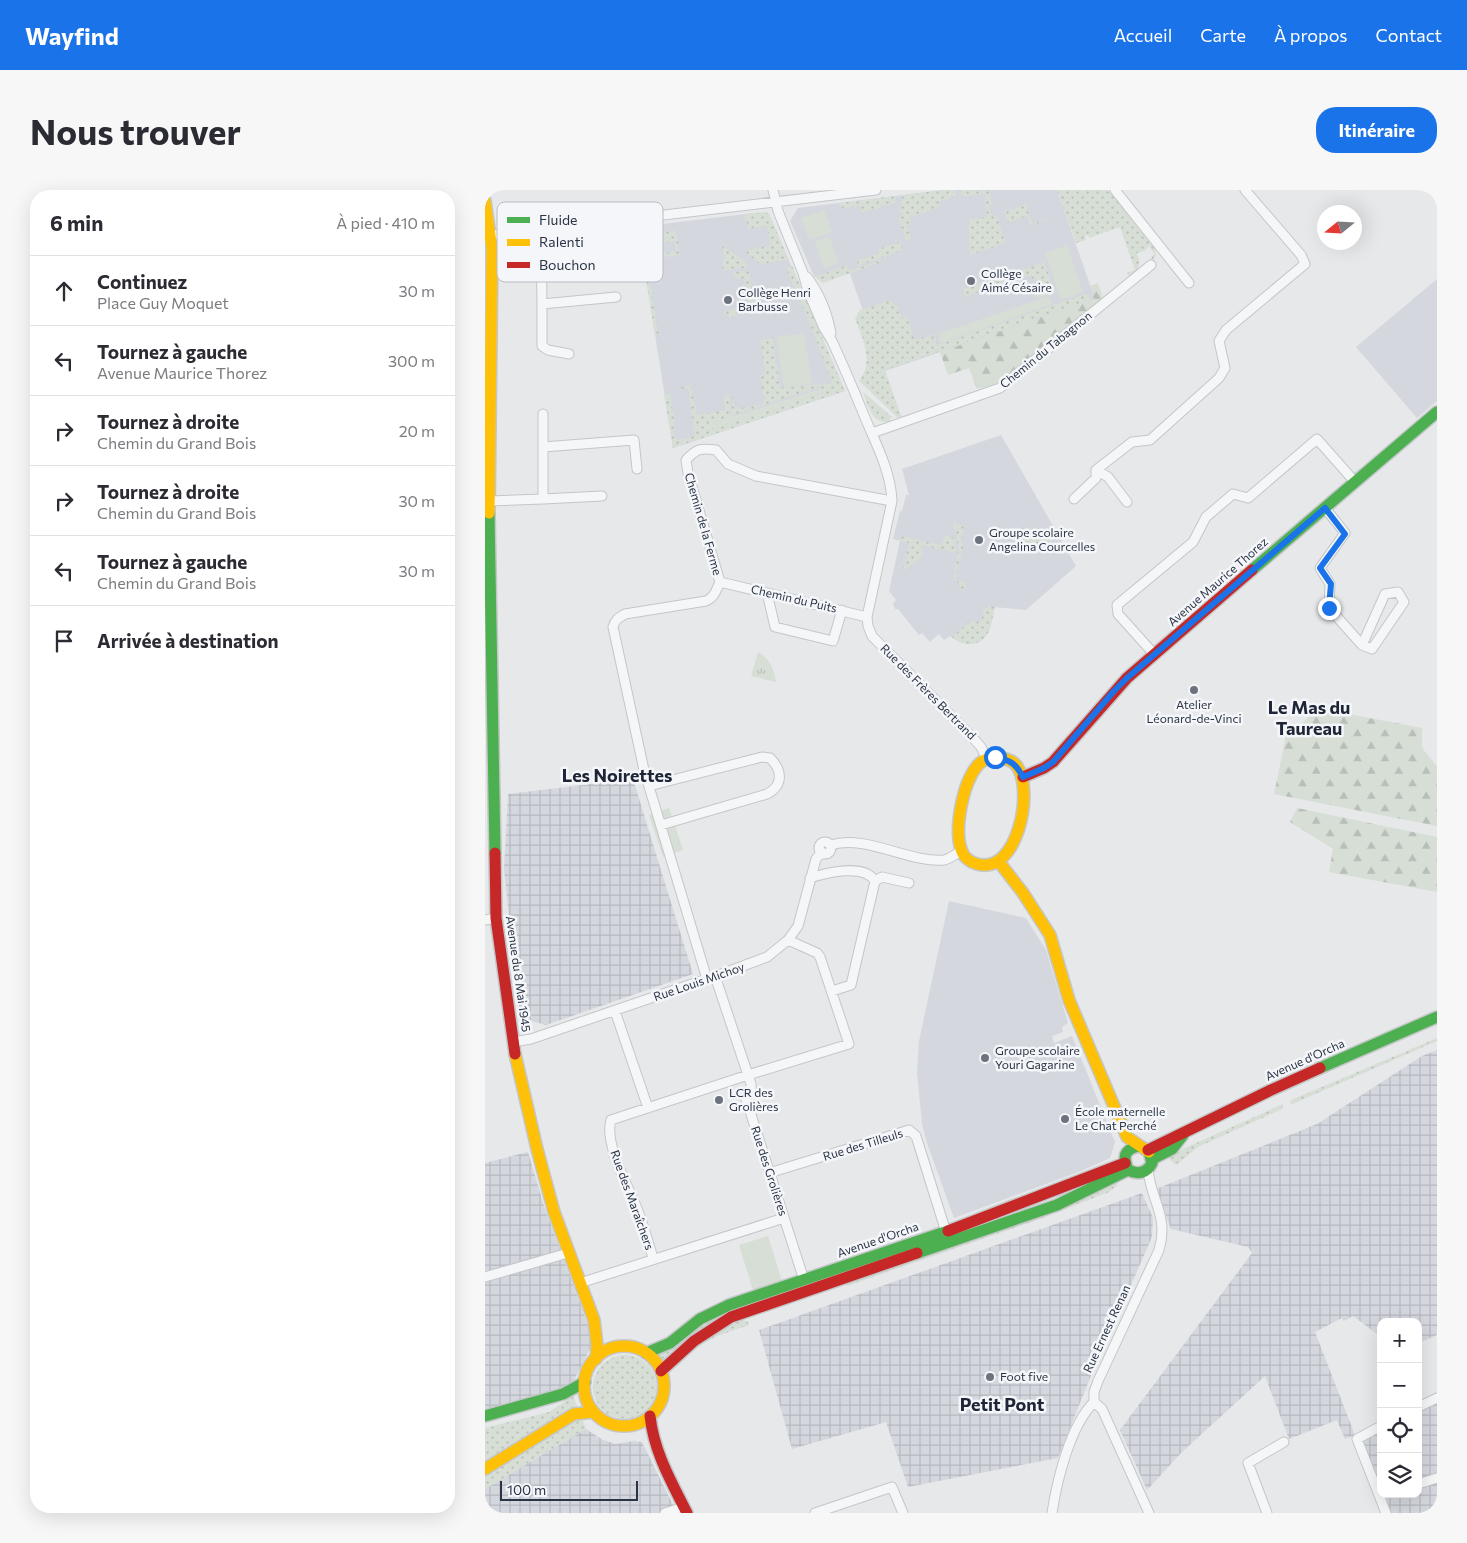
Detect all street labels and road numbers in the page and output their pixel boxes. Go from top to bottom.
street label: Chemin du Tabagnon [997,308,1094,390]
street label: Chemin de la Ferme [683,471,725,577]
street label: Avenue Maurice Thorez [1165,534,1270,628]
street label: Chemin du Puits [750,581,839,615]
street label: Rue des Frères Bertrand [878,641,979,742]
street label: Avenue du 8 Mai 1945 [504,915,534,1033]
street label: Rue Louis Michoy [651,959,746,1003]
street label: Avenue d'Orcha [1263,1035,1346,1083]
street label: Rue des Grolières [749,1124,791,1217]
street label: Rue des Tilleuls [821,1125,904,1163]
street label: Rue des Maraîchers [608,1148,658,1251]
street label: Avenue d'Orcha [835,1219,920,1260]
street label: Rue Ernest Renan [1080,1283,1133,1375]

